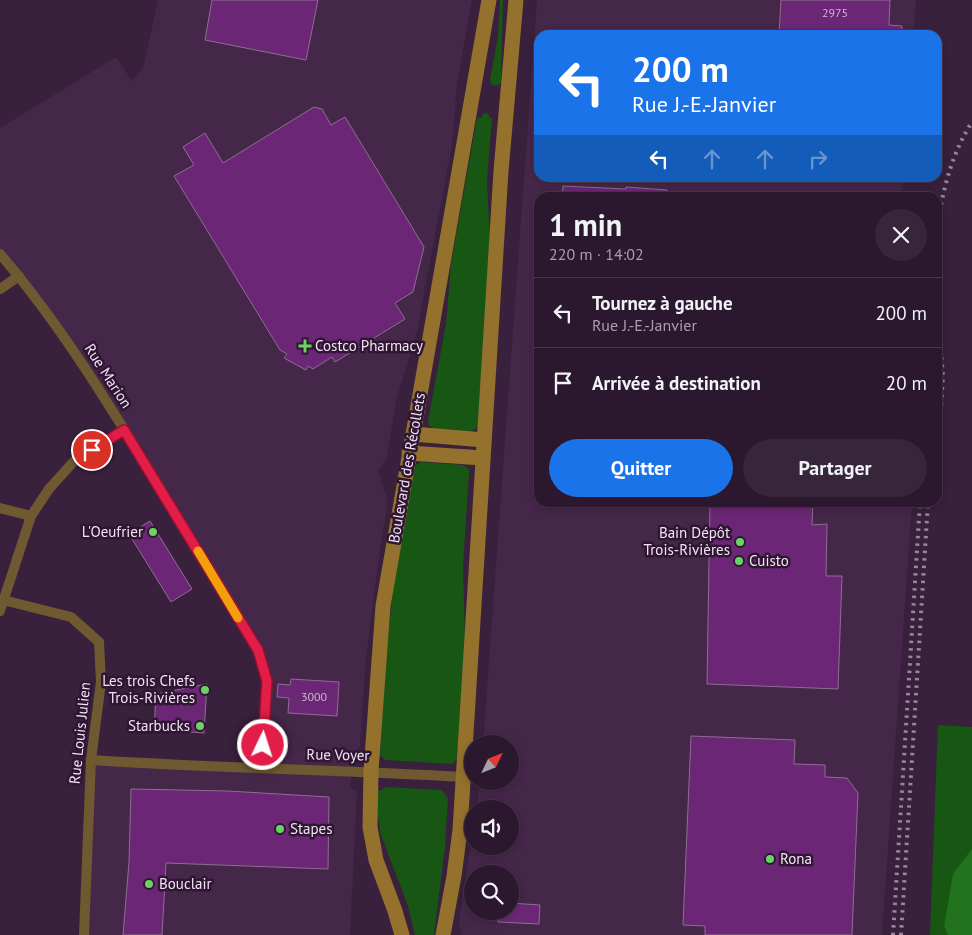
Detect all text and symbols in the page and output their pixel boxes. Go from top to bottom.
house number: 2975 [822,5,848,20]
text: 200 m [632,46,729,92]
icon: left [549,50,614,115]
text: Rue J.-E.-Janvier [632,90,776,118]
icon: left [645,145,673,173]
icon: ahead [698,145,726,173]
icon: ahead [751,145,779,173]
icon: right [804,145,832,173]
text: 1 min [549,205,622,244]
button: close [875,209,927,261]
text: 220 m · 14:02 [549,244,644,264]
text: Tournez à gauche [592,291,733,315]
icon: left [549,299,577,327]
text: 200 m [875,301,927,325]
text: Rue J.-E.-Janvier [592,315,697,335]
place label: Costco Pharmacy [315,336,423,355]
street label: Rue Marion [81,340,136,412]
marker: Costco Pharmacy [299,340,311,352]
icon: arrive [549,369,577,397]
text: Arrivée à destination [592,371,761,395]
text: 20 m [886,371,927,395]
street label: Boulevard des Récollets [384,391,429,545]
pin [71,429,113,471]
icon: arrive [78,436,106,464]
button: Quitter [549,439,733,497]
button: Partager [743,439,927,497]
place label: L'Oeufrier [82,522,143,541]
place label: Bain Dépôt Trois-Rivières [644,523,730,559]
marker: L'Oeufrier [147,526,159,538]
marker: Bain Dépôt Trois-Rivières [734,536,746,548]
place label: Cuisto [749,551,789,570]
marker: Cuisto [733,555,745,567]
place label: Les trois Chefs Trois-Rivières [102,671,195,707]
street label: Rue Louis Julien [65,681,94,785]
marker: Les trois Chefs Trois-Rivières [199,684,211,696]
house number: 3000 [301,689,328,704]
place label: Starbucks [128,716,190,735]
position arrow [236,718,288,770]
marker: Starbucks [194,720,206,732]
north arrow [464,735,519,790]
map controls [464,735,519,920]
street label: Rue Voyer [306,744,370,765]
button: sound [464,800,519,855]
place label: Stapes [290,819,333,838]
marker: Stapes [274,823,286,835]
place label: Rona [780,849,812,868]
marker: Rona [764,853,776,865]
button: search [464,865,519,920]
place label: Bouclair [159,874,212,893]
marker: Bouclair [143,878,155,890]

